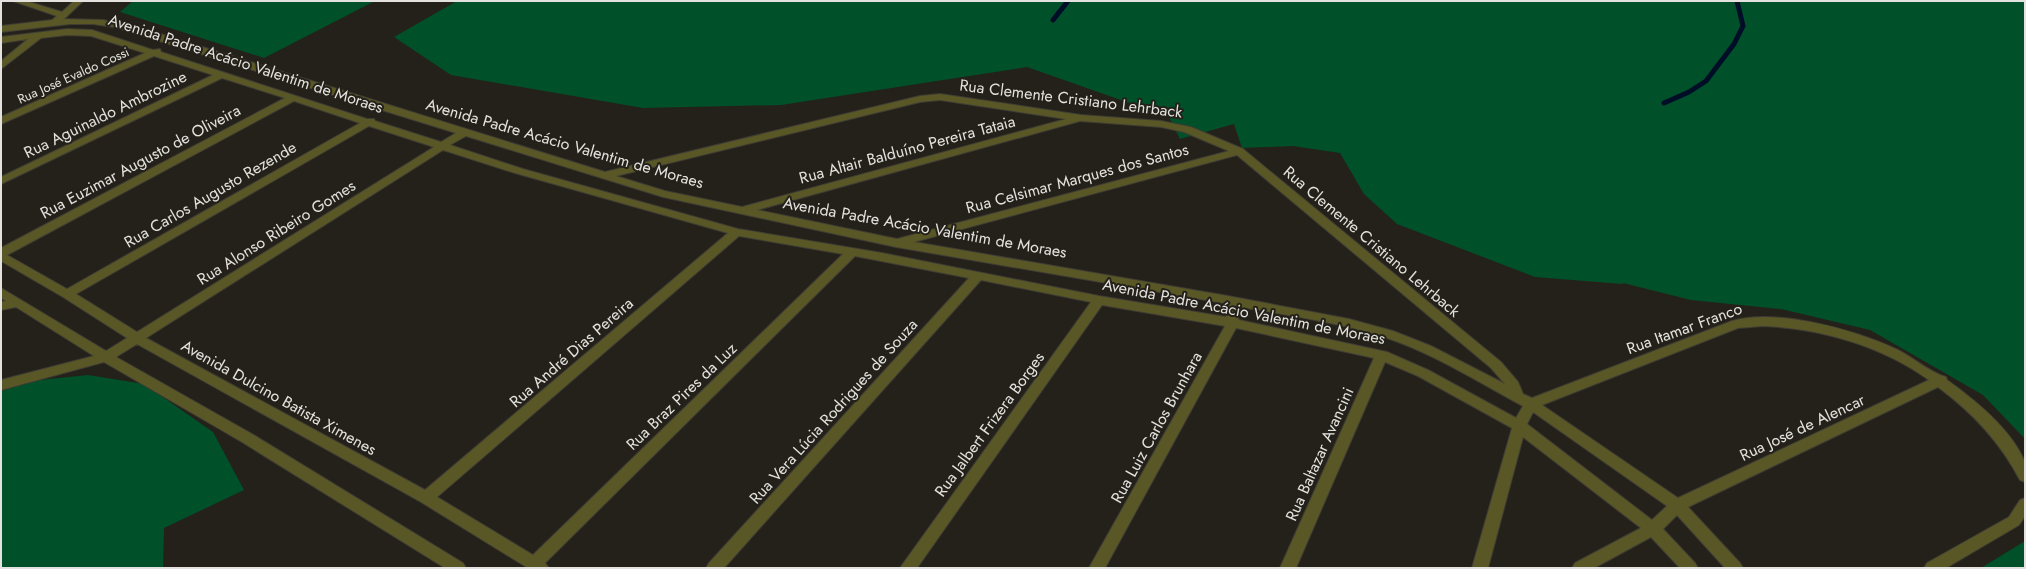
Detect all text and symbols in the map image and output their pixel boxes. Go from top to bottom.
street label: Avenida Padre Acácio Valentim de Moraes [105,8,386,119]
street label: Rua José Evaldo Cossi [14,42,132,109]
street label: Rua Aguinaldo Ambrozine [20,65,191,164]
street label: Rua Clemente Cristiano Lehrback [958,73,1185,124]
street label: Avenida Padre Acácio Valentim de Moraes [423,93,706,194]
street label: Rua Euzimar Augusto de Oliveira [36,99,245,224]
street label: Rua Altair Balduíno Pereira Tataia [796,110,1018,189]
street label: Rua Carlos Augusto Rezende [120,136,301,253]
street label: Rua Celsimar Marques dos Santos [963,138,1191,219]
street label: Rua Clemente Cristiano Lehrback [1278,160,1466,323]
street label: Rua Alonso Ribeiro Gomes [193,174,360,291]
street label: Avenida Padre Acácio Valentim de Moraes [781,191,1069,264]
street label: Avenida Padre Acácio Valentim de Moraes [1101,273,1387,350]
street label: Rua André Dias Pereira [504,292,638,413]
street label: Rua Itamar Franco [1623,297,1745,360]
street label: Rua Vera Lúcia Rodrigues de Souza [744,314,923,509]
street label: Avenida Dulcino Batista Ximenes [177,334,381,461]
street label: Rua Braz Pires da Luz [621,337,742,455]
street label: Rua Jalbert Frizera Borges [929,347,1050,501]
street label: Rua Luiz Carlos Brunhara [1105,347,1208,507]
street label: Rua Baltazar Avancini [1280,384,1359,525]
street label: Rua José de Alencar [1736,388,1869,467]

